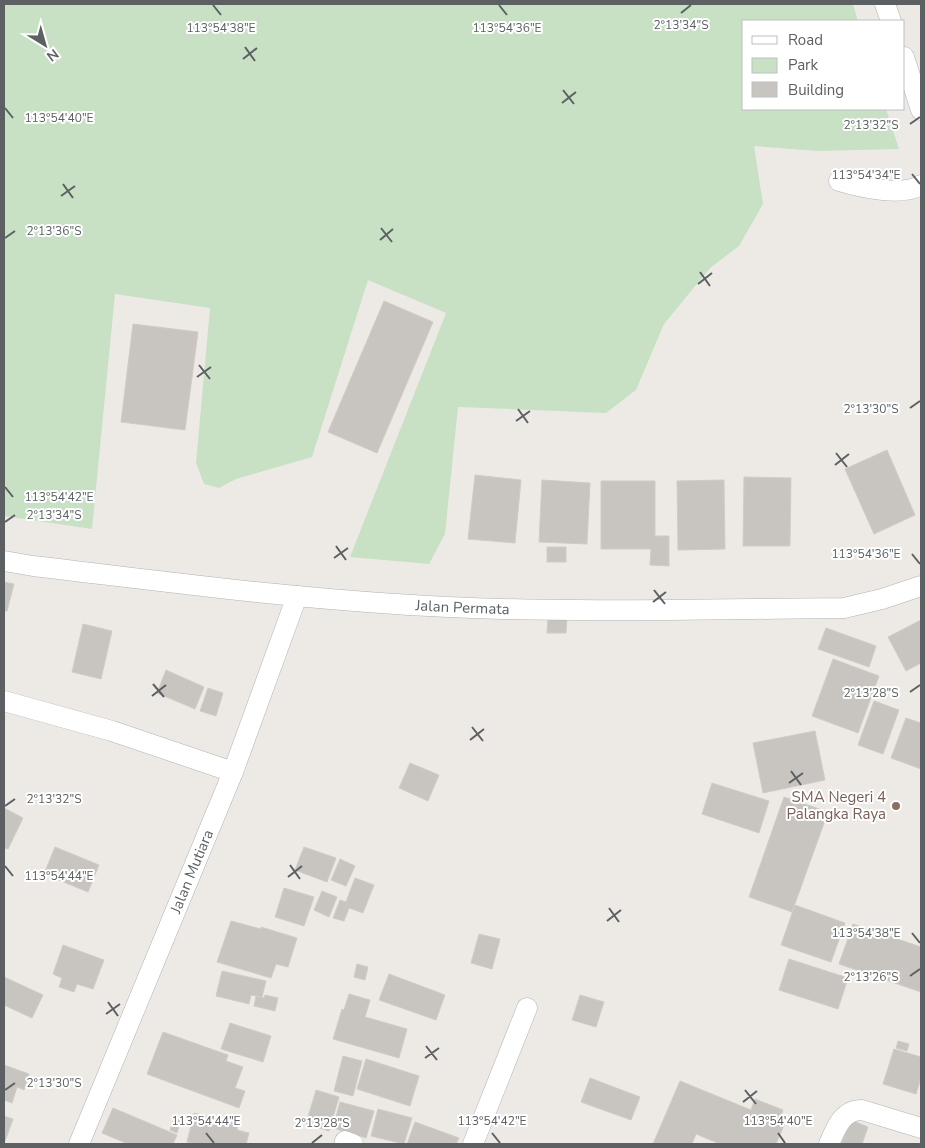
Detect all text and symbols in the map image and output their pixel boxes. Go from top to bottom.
text: 2°13'34"S [653,17,709,33]
north arrow [20,20,70,70]
text: 113°54'38"E [186,20,256,36]
text: 113°54'36"E [472,20,542,36]
legend [742,20,905,110]
text: Road [788,30,823,50]
text: N [43,44,62,66]
text: Park [788,55,818,75]
text: Building [788,80,844,100]
text: 113°54'40"E [24,110,94,126]
text: 2°13'32"S [843,117,899,133]
text: 113°54'34"E [831,167,901,183]
text: 2°13'36"S [26,223,82,239]
text: 2°13'30"S [843,401,899,417]
text: 113°54'42"E [24,489,94,505]
text: 2°13'34"S [26,507,82,523]
text: 113°54'36"E [831,546,901,562]
street label: Jalan Permata [414,595,510,619]
text: 2°13'28"S [843,685,899,701]
place label: SMA Negeri 4 Palangka Raya [787,787,886,824]
text: 2°13'32"S [26,791,82,807]
marker: SMA Negeri 4 Palangka Raya [890,800,902,812]
street label: Jalan Mutiara [165,827,218,917]
text: 113°54'44"E [24,868,94,884]
text: 113°54'38"E [831,925,901,941]
text: 2°13'26"S [843,969,899,985]
text: 2°13'30"S [26,1075,82,1091]
text: 113°54'44"E [171,1113,241,1129]
text: 113°54'42"E [457,1113,527,1129]
text: 113°54'40"E [743,1113,813,1129]
text: 2°13'28"S [294,1115,350,1131]

